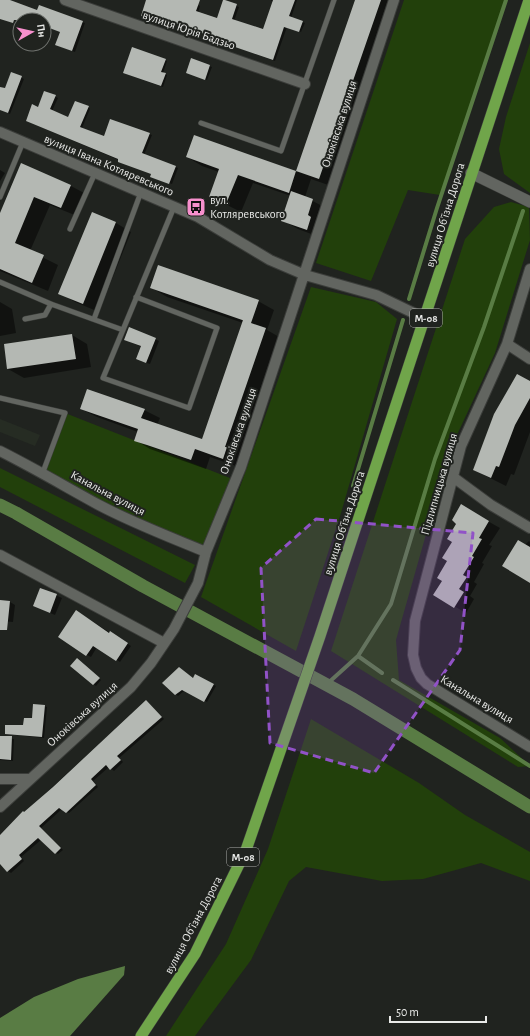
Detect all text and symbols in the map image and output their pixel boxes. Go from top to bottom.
street label: вулиця Юрія Бадзьо [141,9,237,52]
north arrow [12,12,52,52]
text: Пн [35,23,48,38]
street label: Оноківська вулиця [319,79,360,169]
street label: вулиця Івана Котляревського [42,132,176,199]
street label: вулиця Обʼїзна Дорога [423,161,468,269]
place label: вул. Котляревського [210,194,285,220]
bus stop icon: вул. Котляревського [185,196,207,218]
road number: М-08 [410,309,442,327]
street label: Оноківська вулиця [218,386,259,476]
street label: Підлипницька вулиця [419,432,460,537]
street label: Канальна вулиця [68,468,147,519]
street label: вулиця Обʼїзна Дорога [322,469,368,577]
street label: Канальна вулиця [438,673,515,726]
street label: Оноківська вулиця [44,679,120,750]
road number: М-08 [227,848,259,866]
street label: вулиця Обʼїзна Дорога [162,874,225,976]
scale bar [390,998,486,1024]
text: 50 m [396,1006,419,1018]

